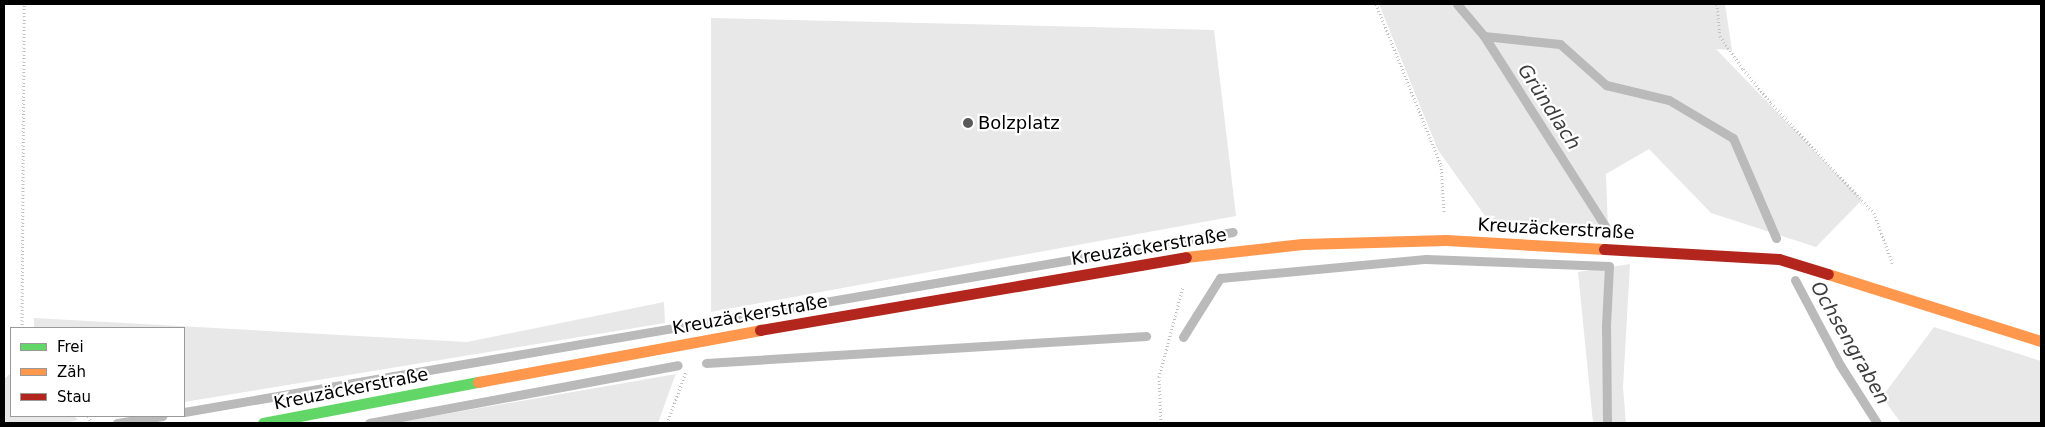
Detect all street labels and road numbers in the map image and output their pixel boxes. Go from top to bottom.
street label: Kreuzäckerstraße [1477,214,1635,244]
street label: Kreuzäckerstraße [1070,224,1228,270]
street label: Kreuzäckerstraße [671,291,829,339]
street label: Kreuzäckerstraße [272,363,430,415]

